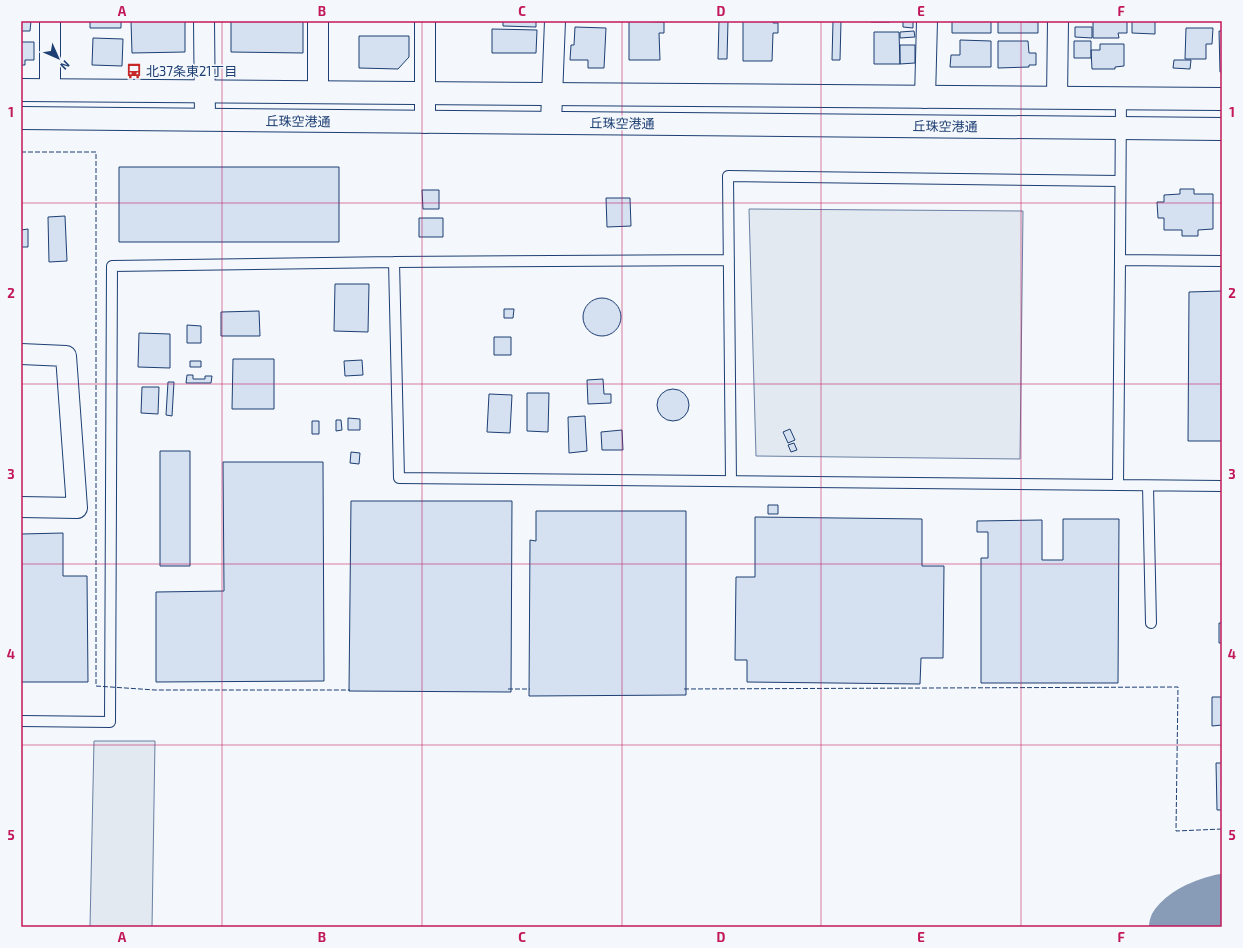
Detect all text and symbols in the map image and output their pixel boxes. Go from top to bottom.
text: A [118,3,127,19]
text: B [318,3,326,19]
text: C [518,3,526,19]
text: D [717,3,726,19]
text: E [917,3,925,19]
text: F [1117,3,1125,19]
north arrow [38,38,78,78]
text: N [58,58,73,73]
bus stop icon: 北37条東21丁目 [125,62,143,80]
place label: 北37条東21丁目 [146,63,237,79]
text: 1 [8,104,14,120]
text: 1 [1229,104,1235,120]
street label: 丘珠空港通 [265,112,331,130]
street label: 丘珠空港通 [589,114,655,132]
street label: 丘珠空港通 [912,117,978,135]
text: 2 [7,285,15,301]
text: 2 [1228,285,1236,301]
text: 3 [7,466,15,482]
text: 3 [1228,466,1236,482]
text: 4 [7,646,15,662]
text: 4 [1228,646,1236,662]
text: 5 [7,827,15,843]
text: 5 [1228,827,1236,843]
text: A [118,929,127,945]
text: B [318,929,326,945]
text: C [518,929,526,945]
text: D [717,929,726,945]
text: E [917,929,925,945]
text: F [1117,929,1125,945]

